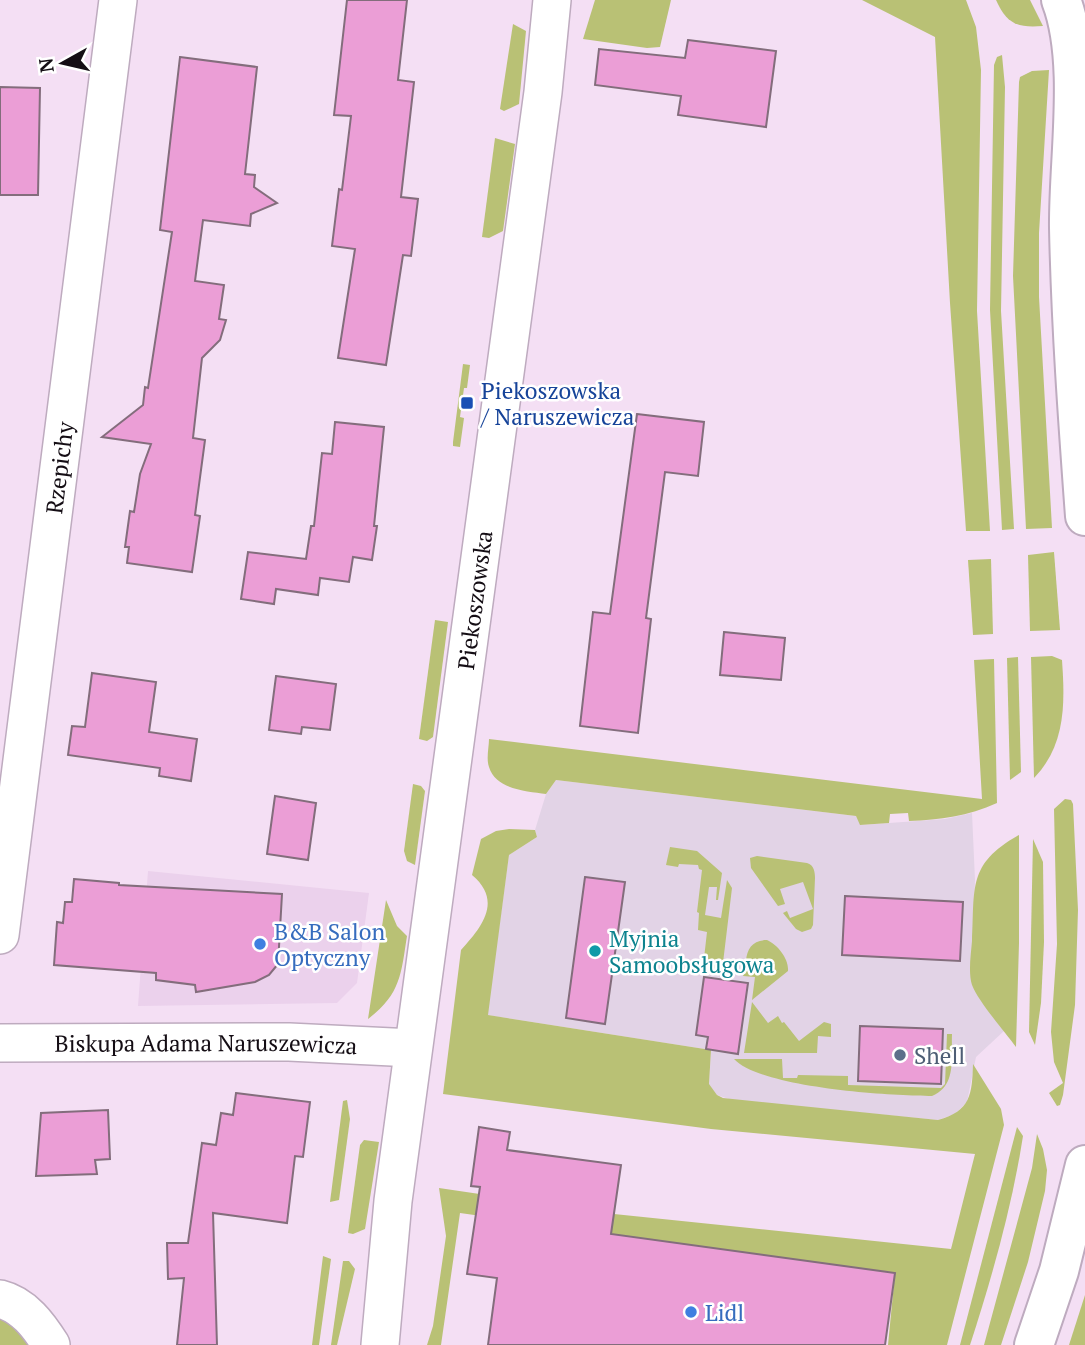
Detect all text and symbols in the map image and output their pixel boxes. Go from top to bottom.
north arrow [28,28,98,98]
text: N [32,56,59,74]
place label: Piekoszowska / Naruszewicza [480,375,635,432]
marker: Piekoszowska / Naruszewicza [459,395,475,411]
street label: Rzepichy [38,420,80,516]
street label: Piekoszowska [450,528,499,672]
place label: B&B Salon Optyczny [274,916,385,973]
place label: Myjnia Samoobsługowa [609,923,775,980]
marker: B&B Salon Optyczny [252,936,268,952]
marker: Myjnia Samoobsługowa [587,943,603,959]
street label: Biskupa Adama Naruszewicza [54,1026,359,1061]
place label: Shell [914,1040,965,1071]
marker: Shell [892,1047,908,1063]
place label: Lidl [705,1297,744,1328]
marker: Lidl [683,1304,699,1320]

